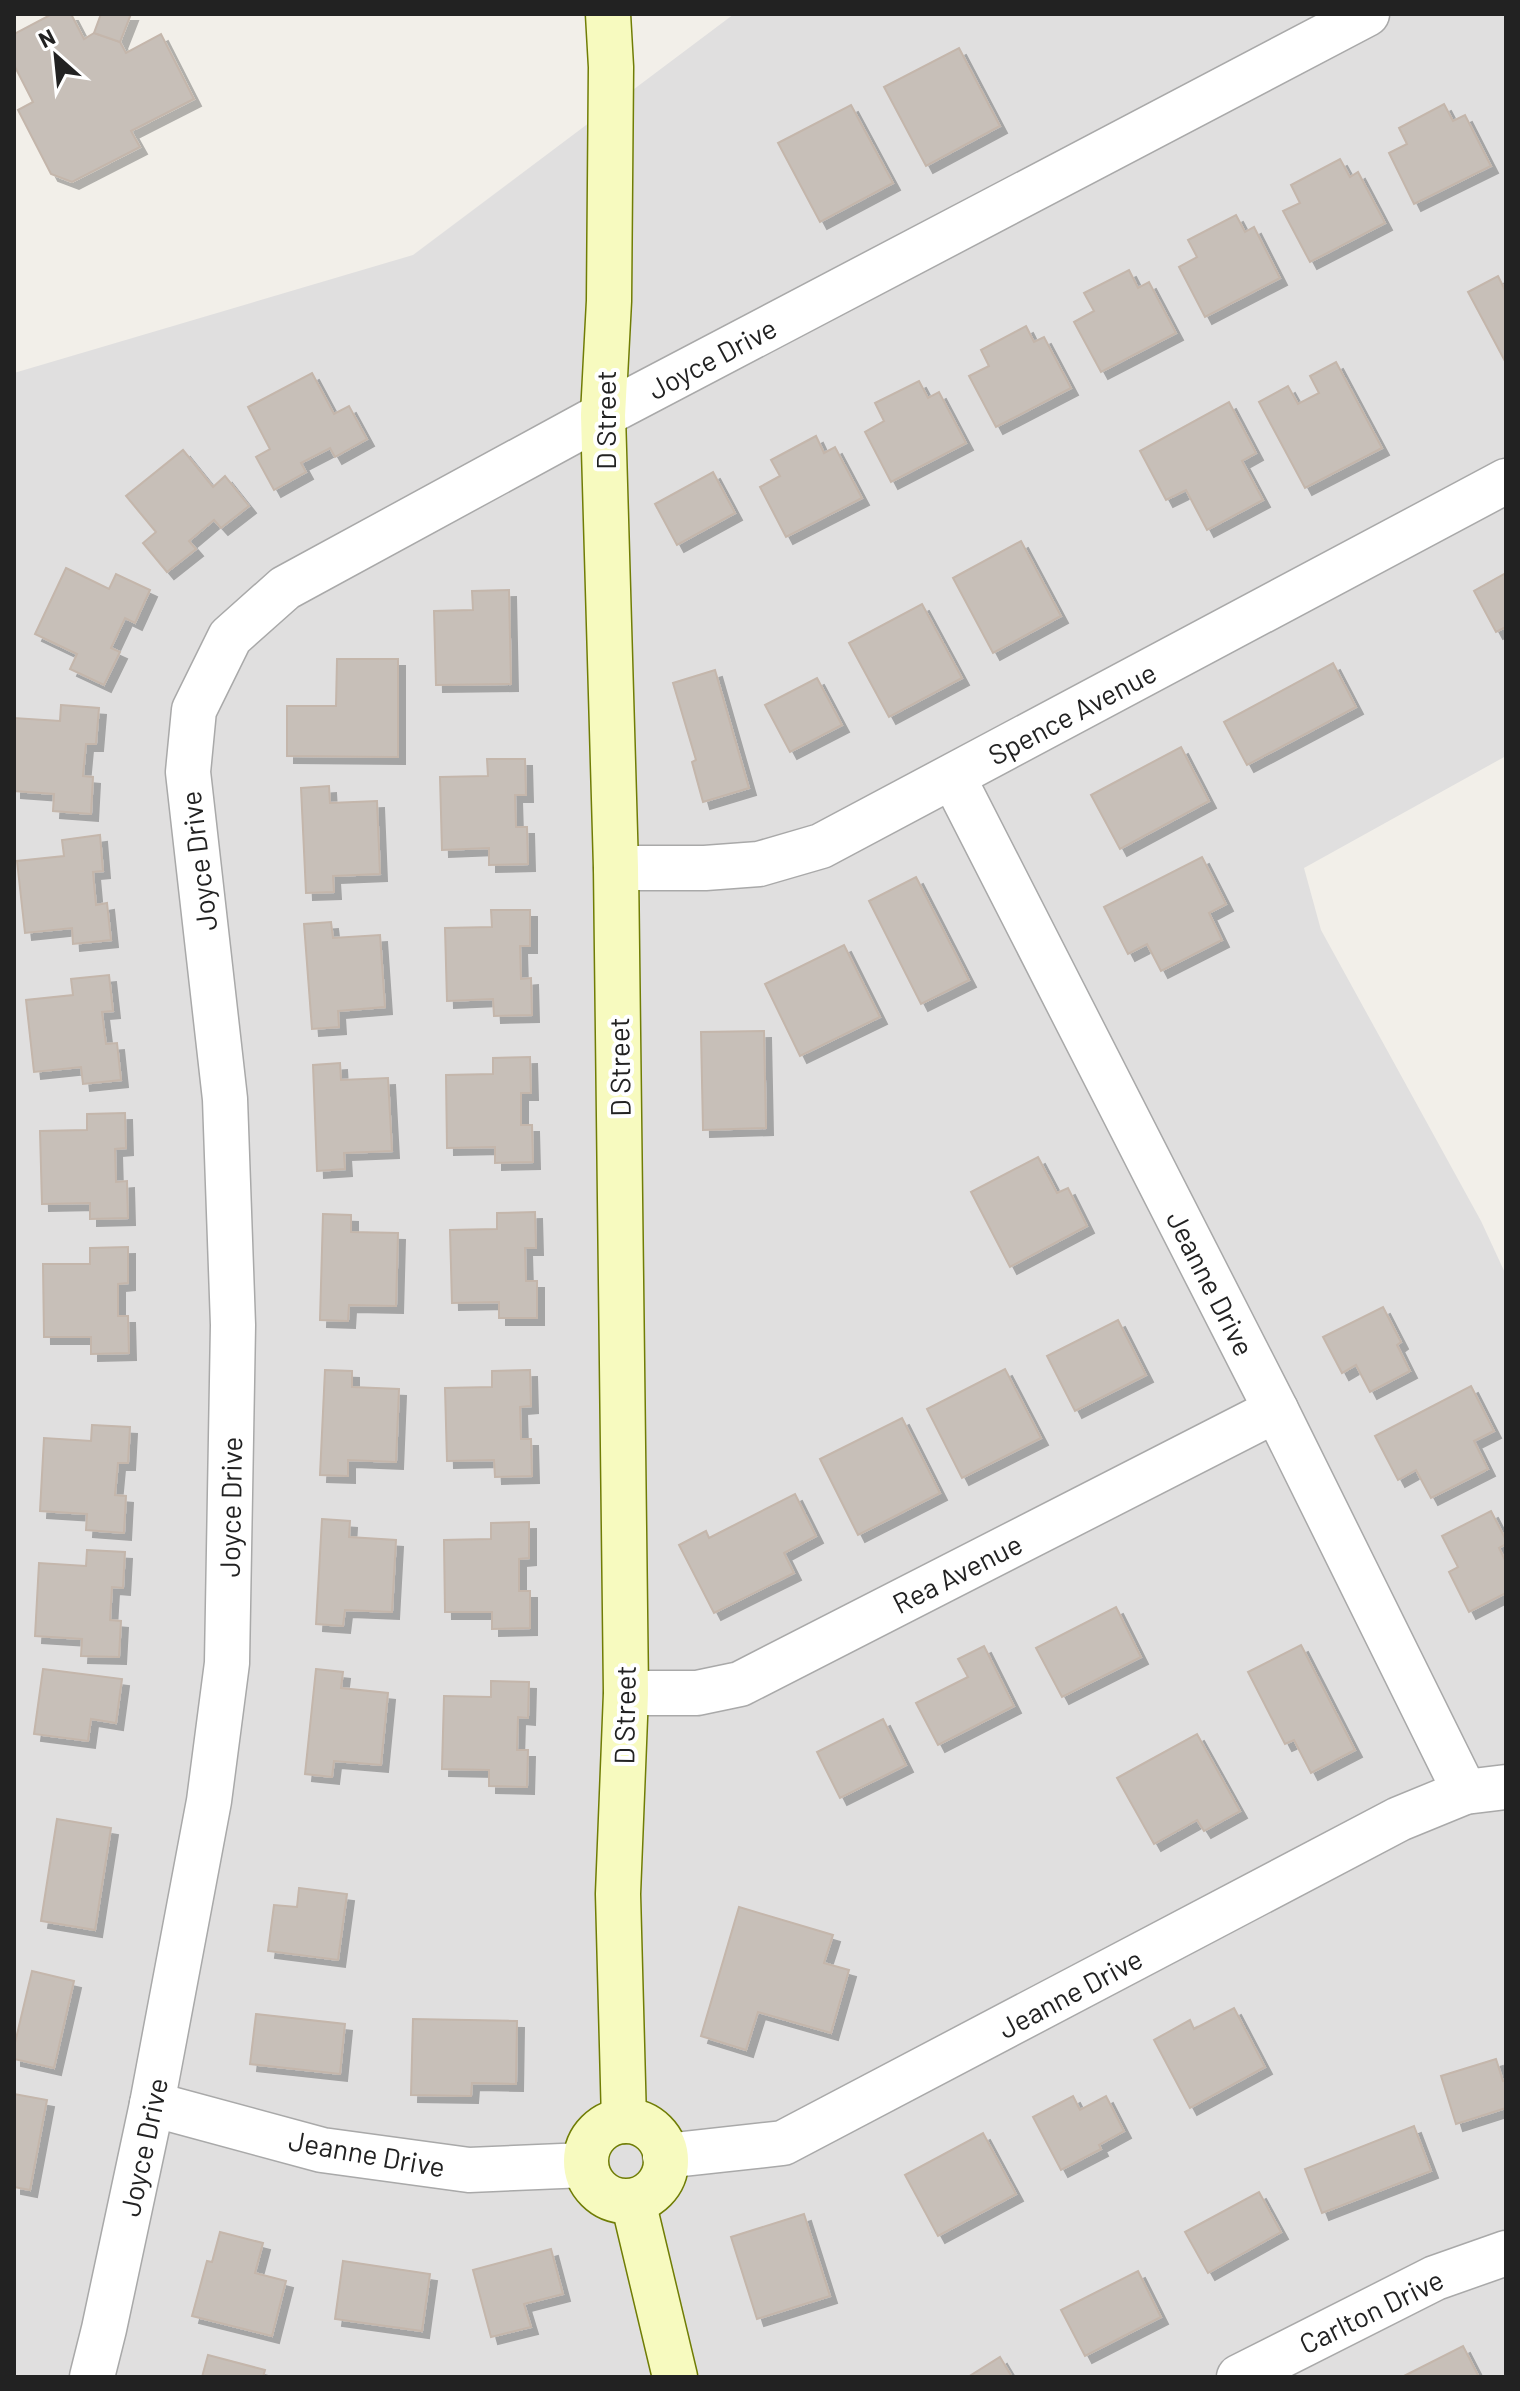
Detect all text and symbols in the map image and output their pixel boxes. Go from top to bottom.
north arrow [16,16,96,96]
text: N [34,22,59,52]
street label: Joyce Drive [642,310,782,406]
street label: D Street [588,370,622,470]
street label: Spence Avenue [982,654,1162,772]
street label: Joyce Drive [173,789,223,933]
street label: D Street [601,1017,637,1117]
street label: Jeanne Drive [1160,1205,1262,1361]
street label: Joyce Drive [212,1436,248,1578]
street label: Rea Avenue [887,1526,1027,1620]
street label: D Street [606,1665,642,1765]
street label: Jeanne Drive [992,1941,1148,2045]
street label: Joyce Drive [112,2075,174,2219]
street label: Jeanne Drive [286,2123,448,2183]
street label: Carlton Drive [1294,2262,1448,2360]

